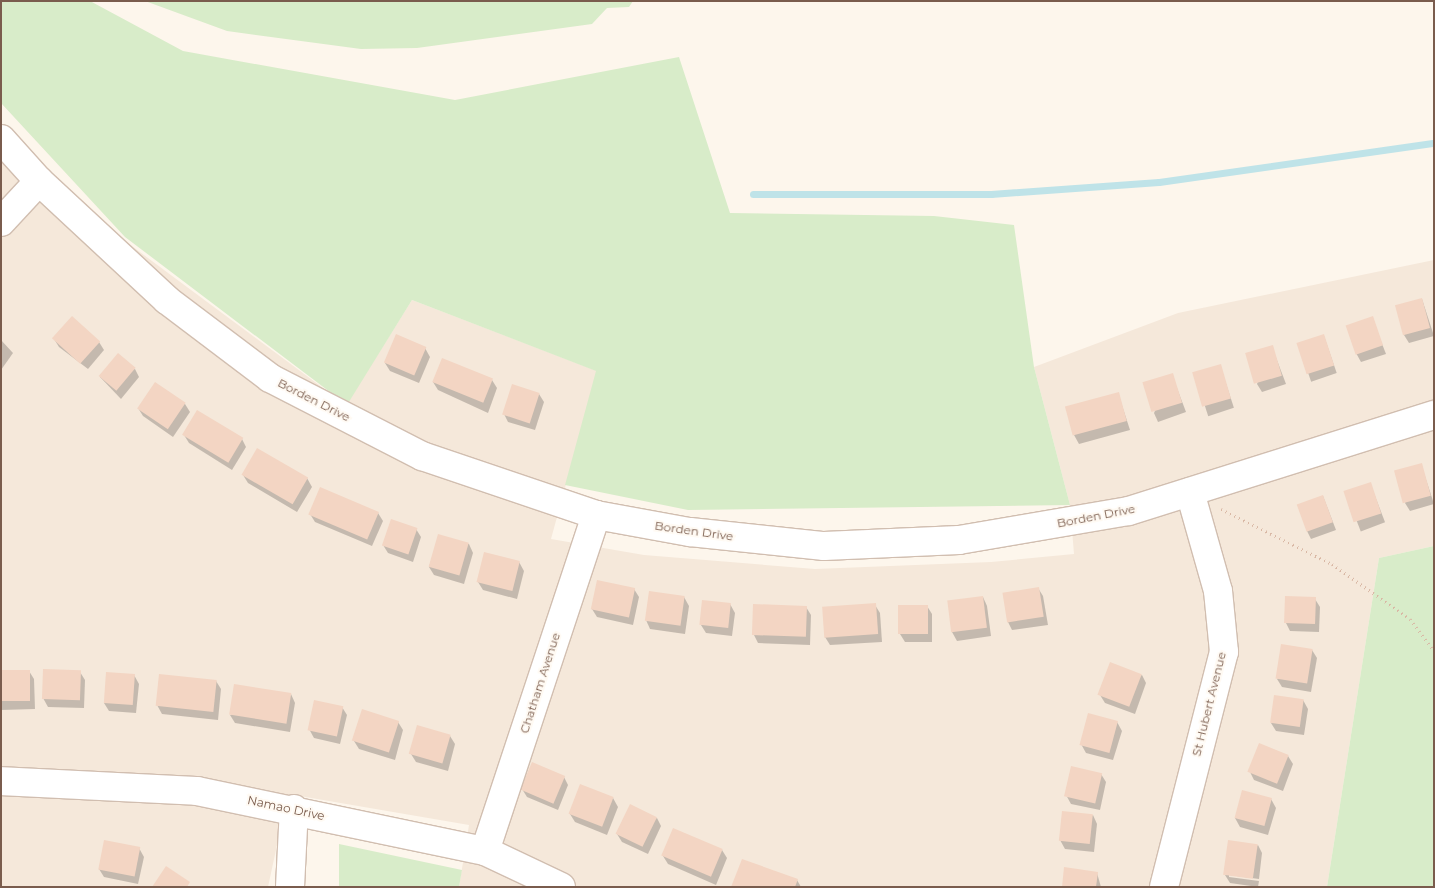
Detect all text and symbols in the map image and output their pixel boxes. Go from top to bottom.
street label: Borden Drive [275,376,353,424]
street label: Borden Drive [1056,501,1136,531]
street label: Borden Drive [654,518,734,544]
street label: Chatham Avenue [517,631,563,735]
street label: St Hubert Avenue [1189,650,1229,758]
street label: Namao Drive [246,793,326,823]

